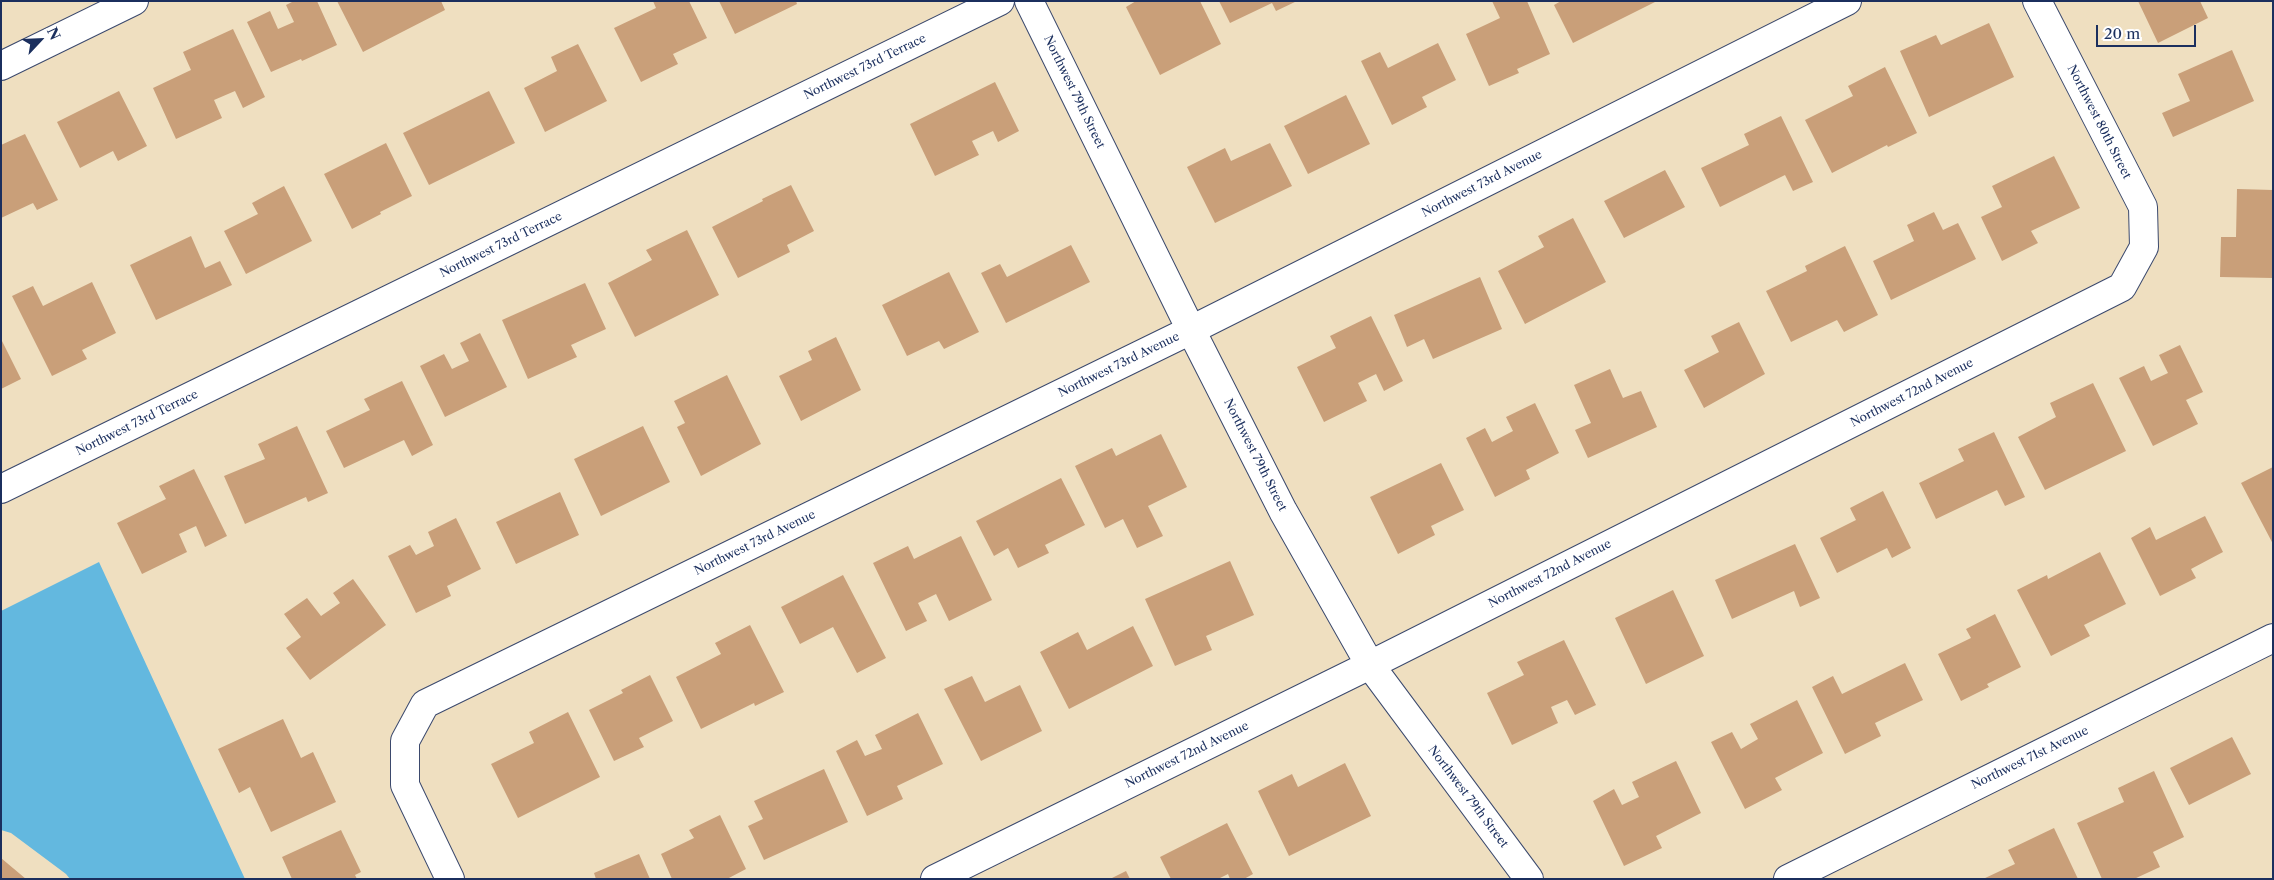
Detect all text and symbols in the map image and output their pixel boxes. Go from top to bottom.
north arrow [15,15,65,65]
scale bar [2099,15,2199,47]
text: N [43,24,64,43]
text: 20 m [2104,24,2140,43]
street label: Northwest 73rd Terrace [802,31,928,103]
street label: Northwest 79th Street [1040,33,1108,151]
street label: Northwest 80th Street [2064,63,2134,181]
street label: Northwest 73rd Avenue [1419,147,1545,221]
street label: Northwest 73rd Terrace [438,209,564,281]
street label: Northwest 73rd Avenue [1056,329,1182,401]
street label: Northwest 72nd Avenue [1848,356,1976,430]
street label: Northwest 73rd Terrace [74,387,200,459]
street label: Northwest 79th Street [1220,396,1290,514]
street label: Northwest 73rd Avenue [692,507,818,579]
street label: Northwest 72nd Avenue [1486,537,1614,611]
street label: Northwest 72nd Avenue [1123,719,1251,791]
street label: Northwest 71st Avenue [1969,723,2091,793]
street label: Northwest 79th Street [1425,743,1511,851]

